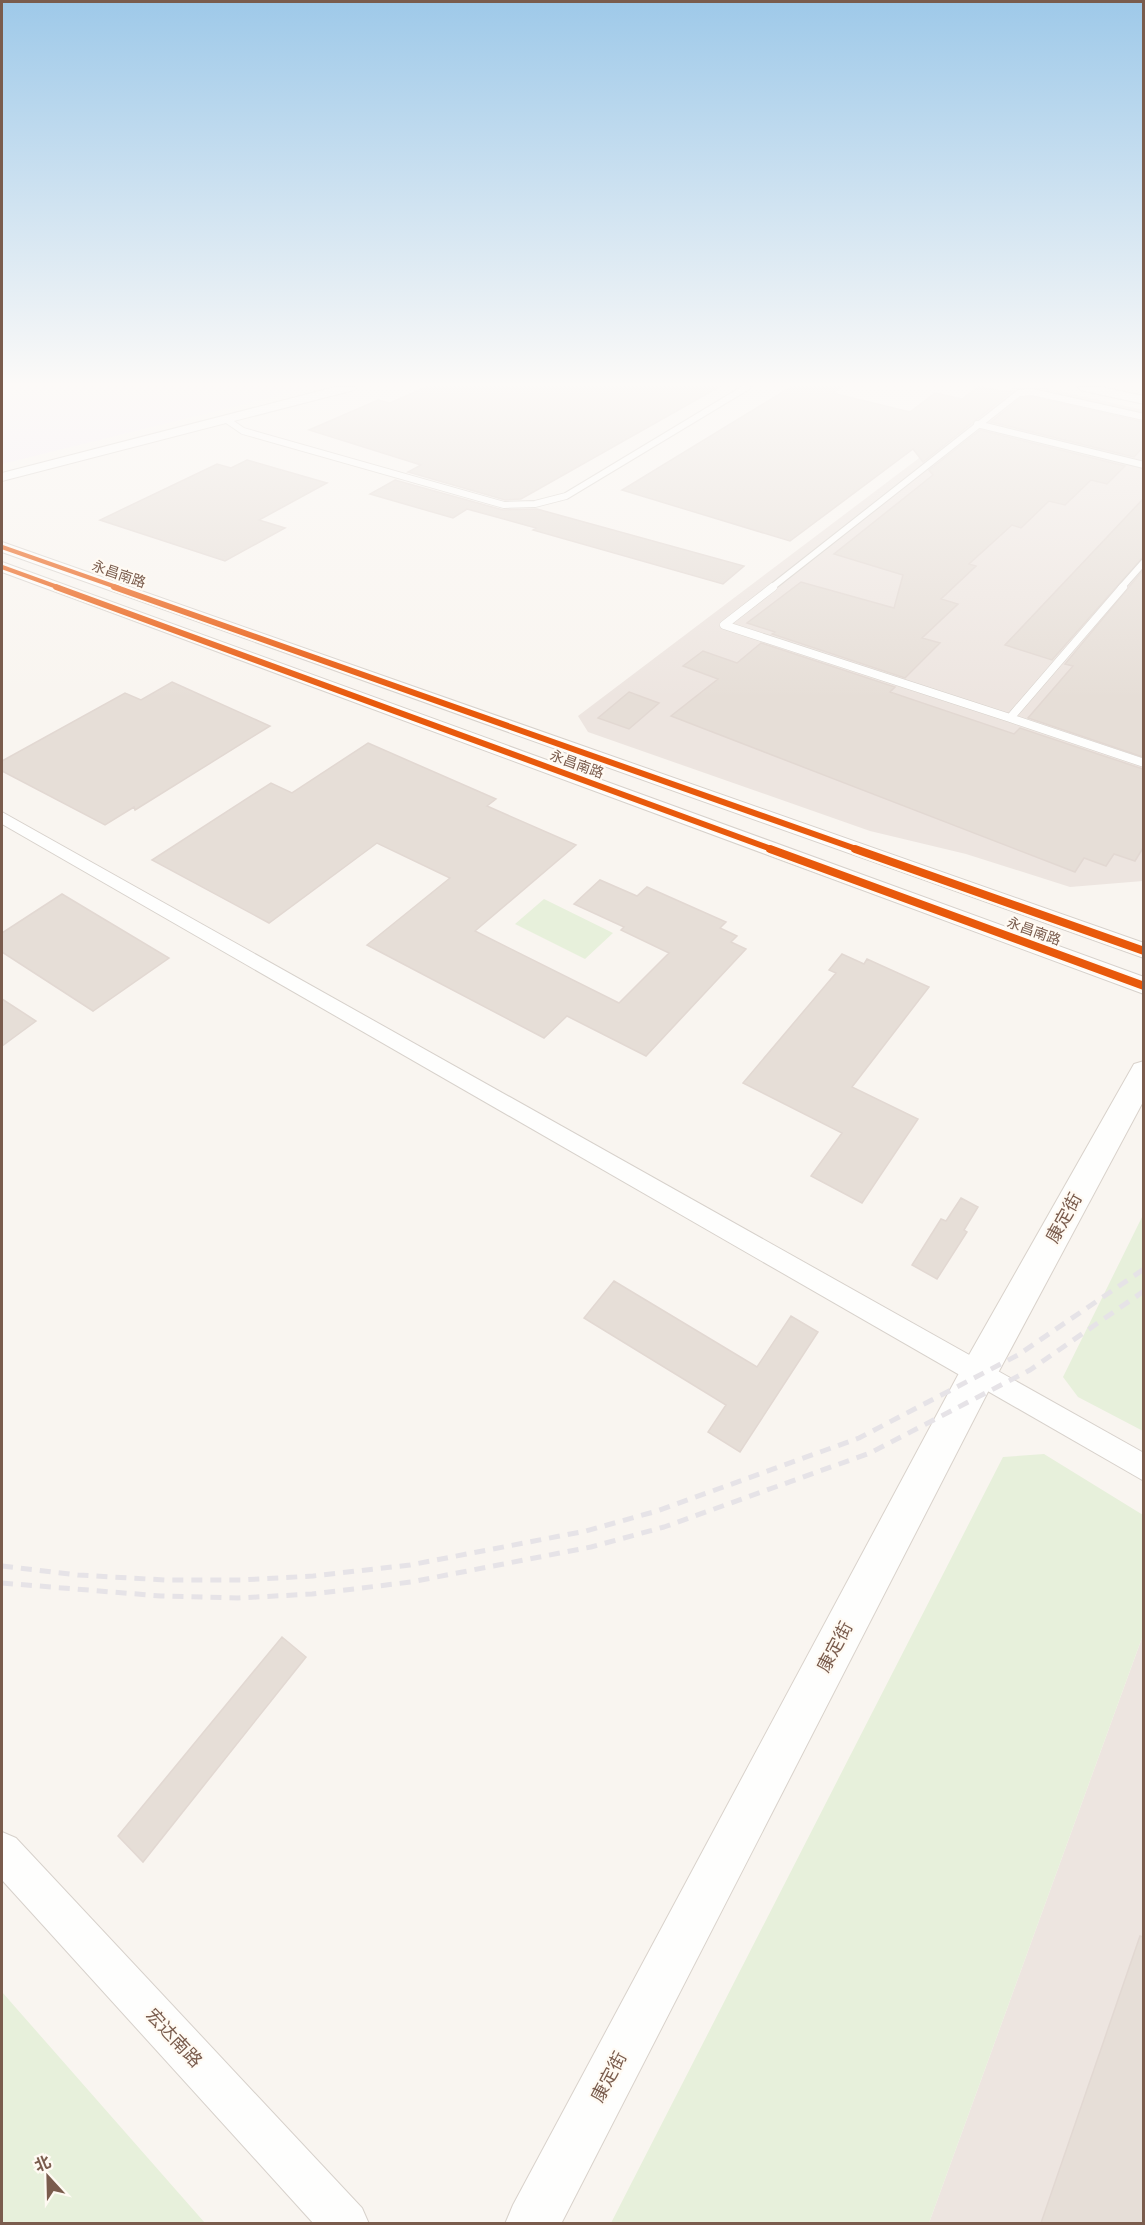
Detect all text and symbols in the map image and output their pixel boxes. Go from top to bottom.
street label: 永昌南路 [90,557,148,591]
street label: 永昌南路 [548,747,606,781]
street label: 永昌南路 [1005,914,1063,948]
street label: 康定街 [1042,1190,1086,1246]
street label: 康定街 [813,1618,857,1676]
street label: 宏达南路 [142,2005,206,2071]
street label: 康定街 [587,2048,631,2106]
north arrow [18,2147,78,2207]
text: 北 [32,2153,53,2174]

